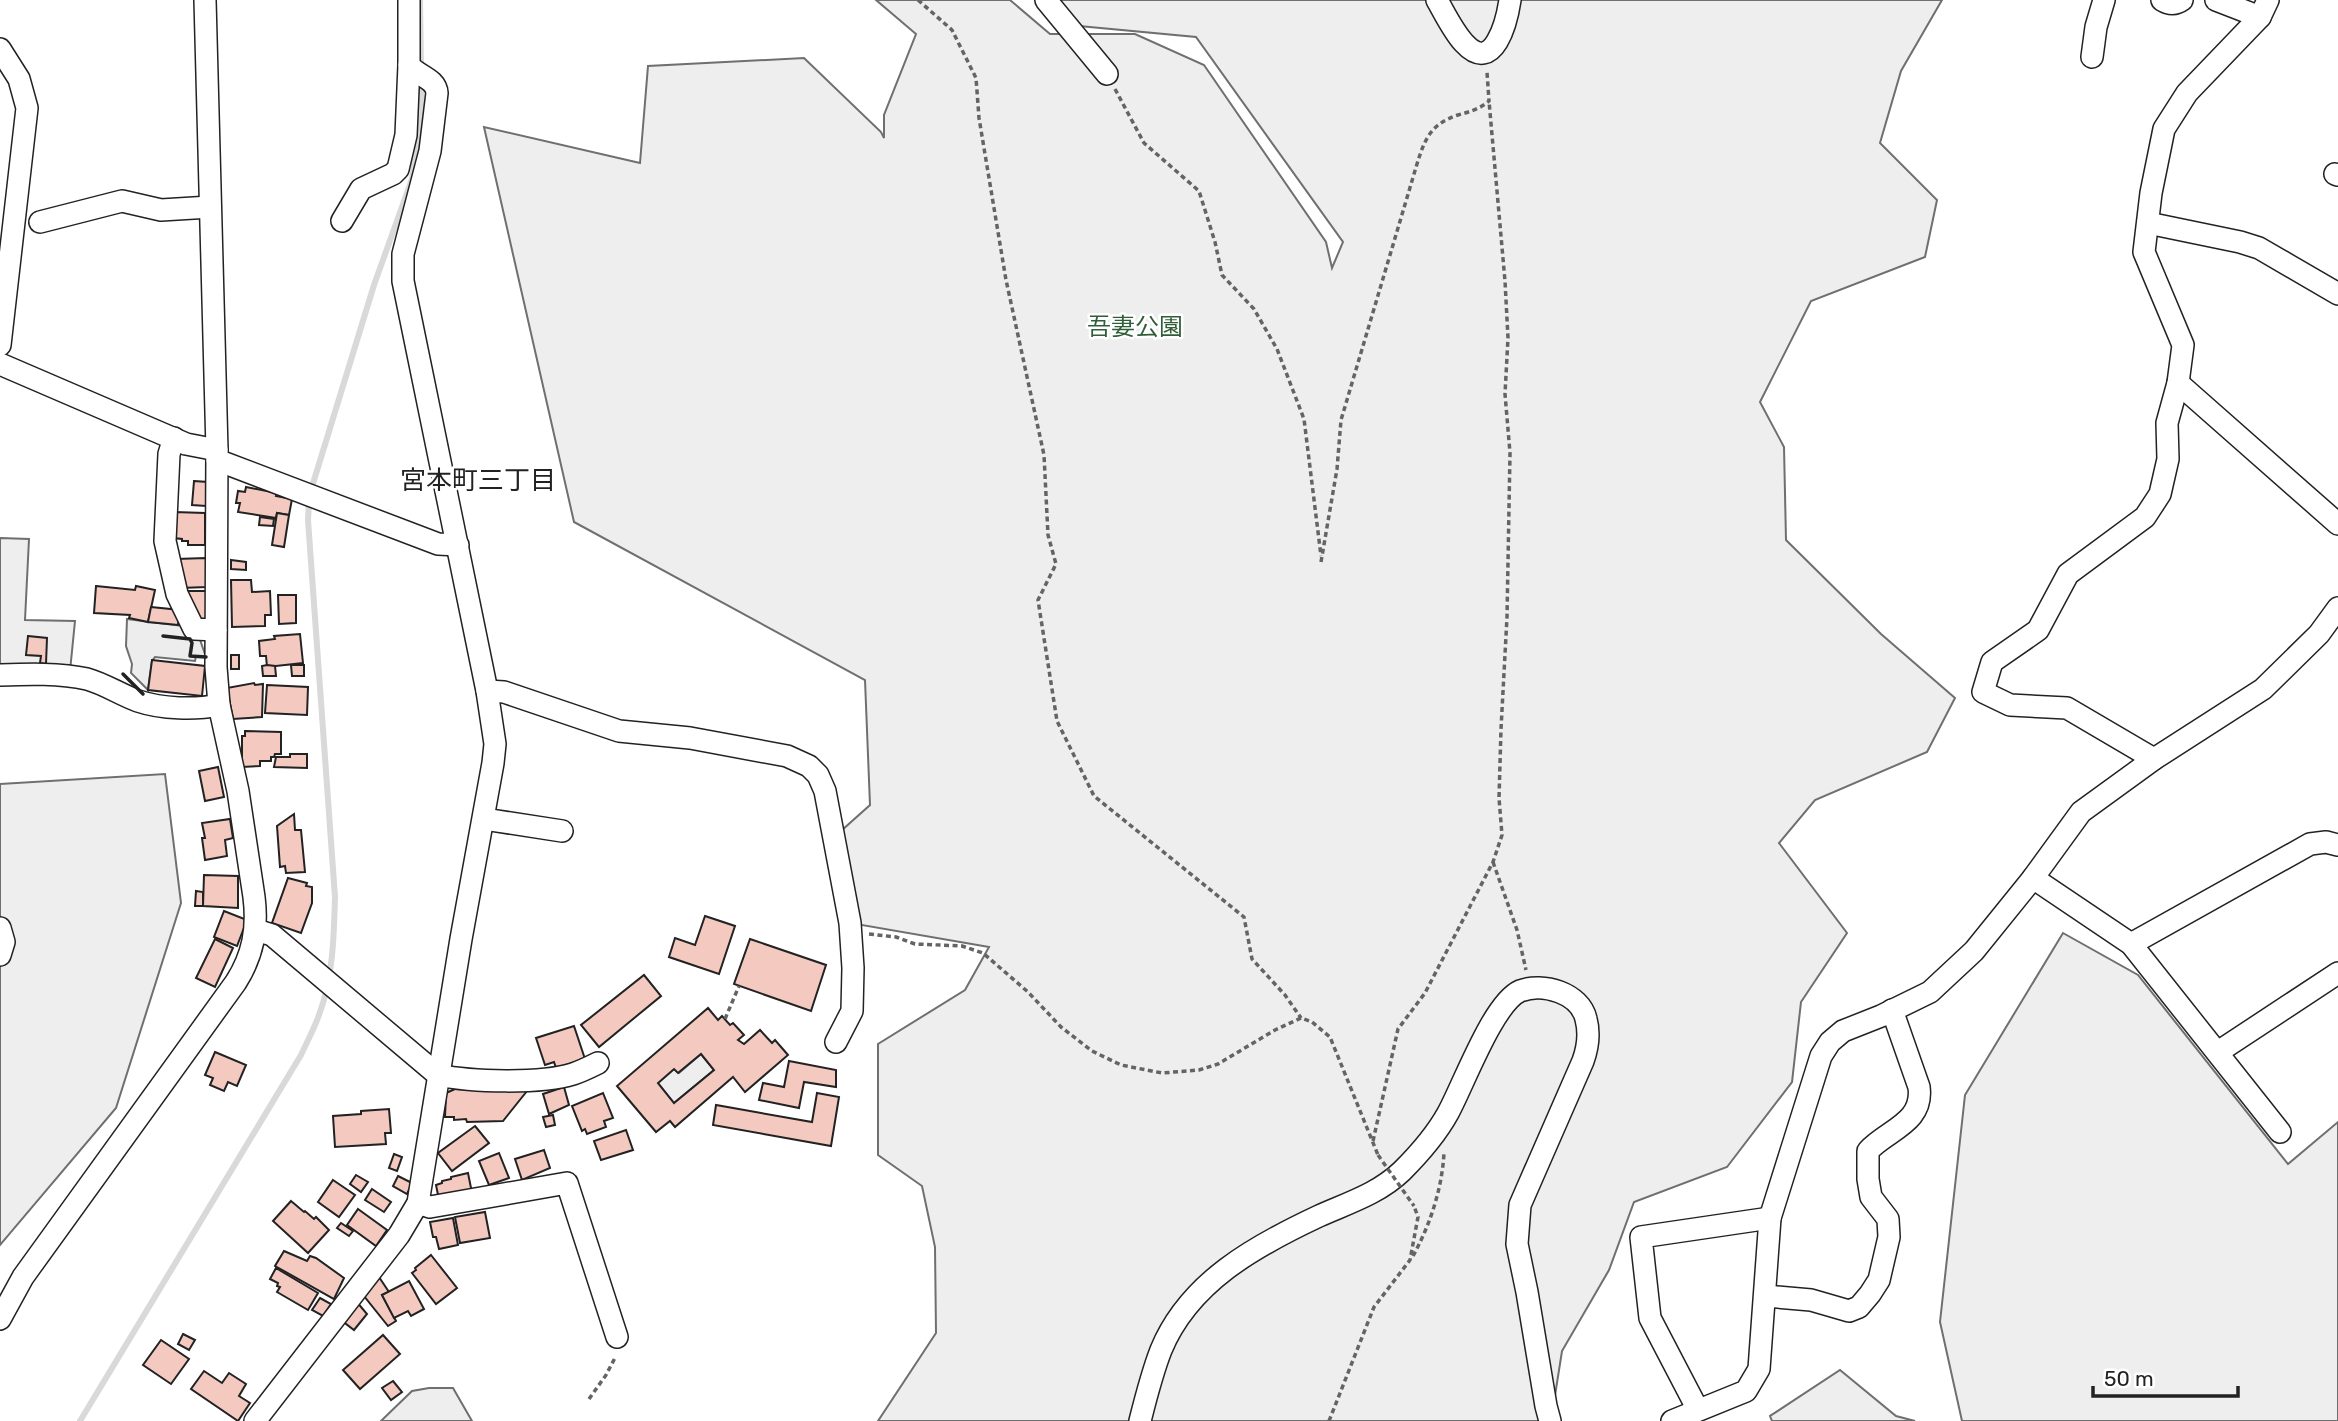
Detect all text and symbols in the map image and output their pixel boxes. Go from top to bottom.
park label: 吾妻公園 [1087,313,1183,341]
district label: 宮本町三丁目 [400,465,556,496]
scale bar [2093,1354,2238,1398]
text: 50 m [2104,1366,2154,1391]

